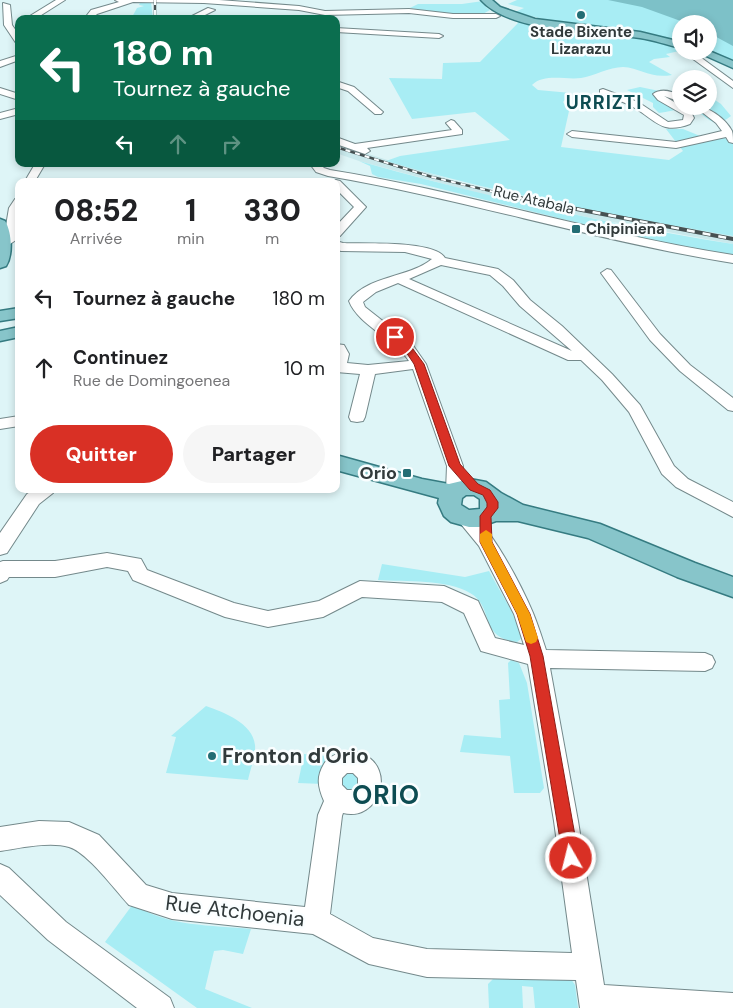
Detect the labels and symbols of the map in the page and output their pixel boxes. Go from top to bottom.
marker: Stade Bixente Lizarazu [575,9,587,21]
place label: Stade Bixente Lizarazu [530,22,632,59]
district label: URRIZTI [566,90,642,115]
street label: Rue Atabala [492,181,576,219]
place label: Chipiniena [586,219,665,239]
marker: Chipiniena [570,223,582,235]
pin [374,316,416,358]
place label: Orio [360,461,397,485]
marker: Orio [401,467,413,479]
place label: Fronton d'Orio [222,742,369,770]
marker: Fronton d'Orio [206,750,218,762]
district label: ORIO [352,778,420,812]
position arrow [544,831,596,883]
street label: Rue Atchoenia [164,889,306,933]

